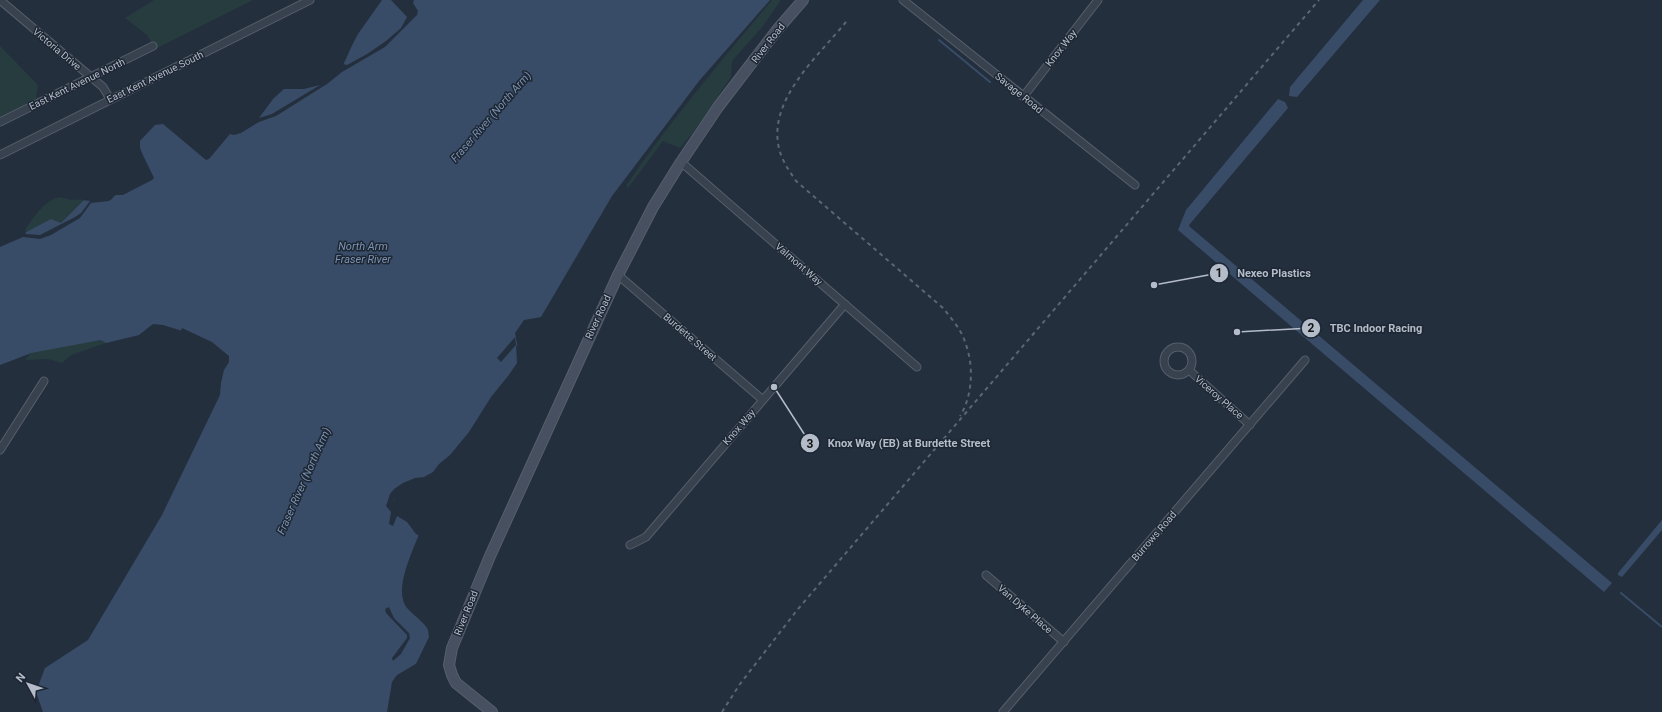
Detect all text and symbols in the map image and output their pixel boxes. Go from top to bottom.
street label: River Road [749,21,787,65]
street label: Victoria Drive [31,26,83,72]
street label: Knox Way [1043,27,1079,69]
street label: East Kent Avenue South [105,49,205,105]
street label: East Kent Avenue North [27,56,127,112]
water label: Fraser River (North Arm) [448,69,534,165]
street label: Savage Road [993,71,1045,115]
water label: North Arm Fraser River [335,240,391,266]
street label: Valmont Way [773,241,825,288]
callout: Nexeo Plastics [1209,261,1318,284]
text: 1 [1216,266,1222,280]
text: Nexeo Plastics [1237,267,1311,280]
street label: River Road [583,293,613,341]
street label: Burdette Street [661,311,719,363]
callout: TBC Indoor Racing [1301,317,1430,340]
text: 2 [1308,321,1315,335]
text: TBC Indoor Racing [1330,322,1422,335]
street label: Viceroy Place [1193,373,1245,421]
street label: Knox Way [721,407,758,447]
water label: Fraser River (North Arm) [275,425,334,536]
callout: Knox Way (EB) at Burdette Street [800,432,998,455]
text: 3 [807,437,814,451]
text: Knox Way (EB) at Burdette Street [828,437,990,450]
street label: Burrows Road [1129,509,1179,563]
street label: Van Dyke Place [996,582,1054,636]
street label: River Road [452,589,480,637]
north arrow [8,664,48,704]
text: N [13,671,28,685]

